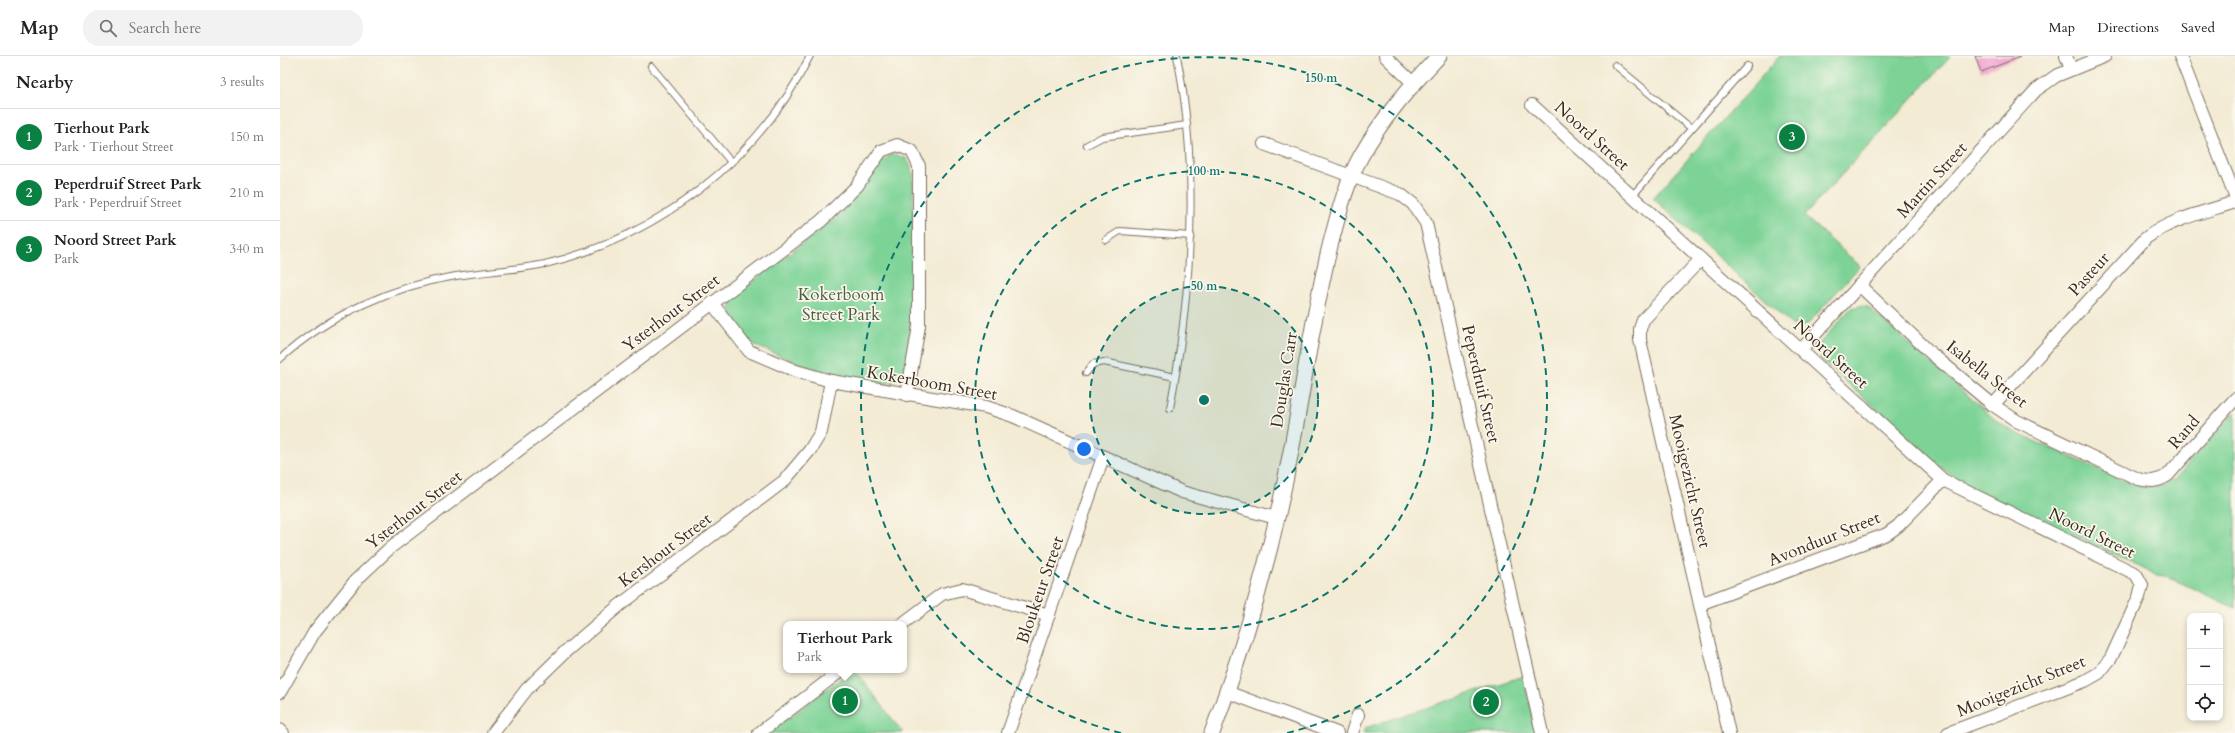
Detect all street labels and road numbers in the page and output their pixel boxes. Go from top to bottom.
street label: Noord Street [1550,96,1635,176]
street label: Martin Street [1892,137,1973,223]
street label: Pasteur [2063,247,2115,301]
street label: Ysterhout Street [618,268,725,357]
street label: Noord Street [1789,314,1874,394]
street label: Peperdruif Street [1456,323,1506,446]
street label: Douglas Carr [1265,330,1303,429]
street label: Isabella Street [1942,335,2033,413]
street label: Kokerboom Street [865,360,1000,406]
street label: Rand [2163,410,2205,454]
street label: Mooigezicht Street [1663,412,1717,551]
street label: Ysterhout Street [361,465,467,555]
street label: Noord Street [2045,502,2140,564]
street label: Avonduur Street [1765,506,1884,572]
street label: Kershout Street [614,507,717,593]
street label: Bloukeur Street [1011,533,1069,647]
street label: Mooigezicht Street [1953,649,2089,722]

